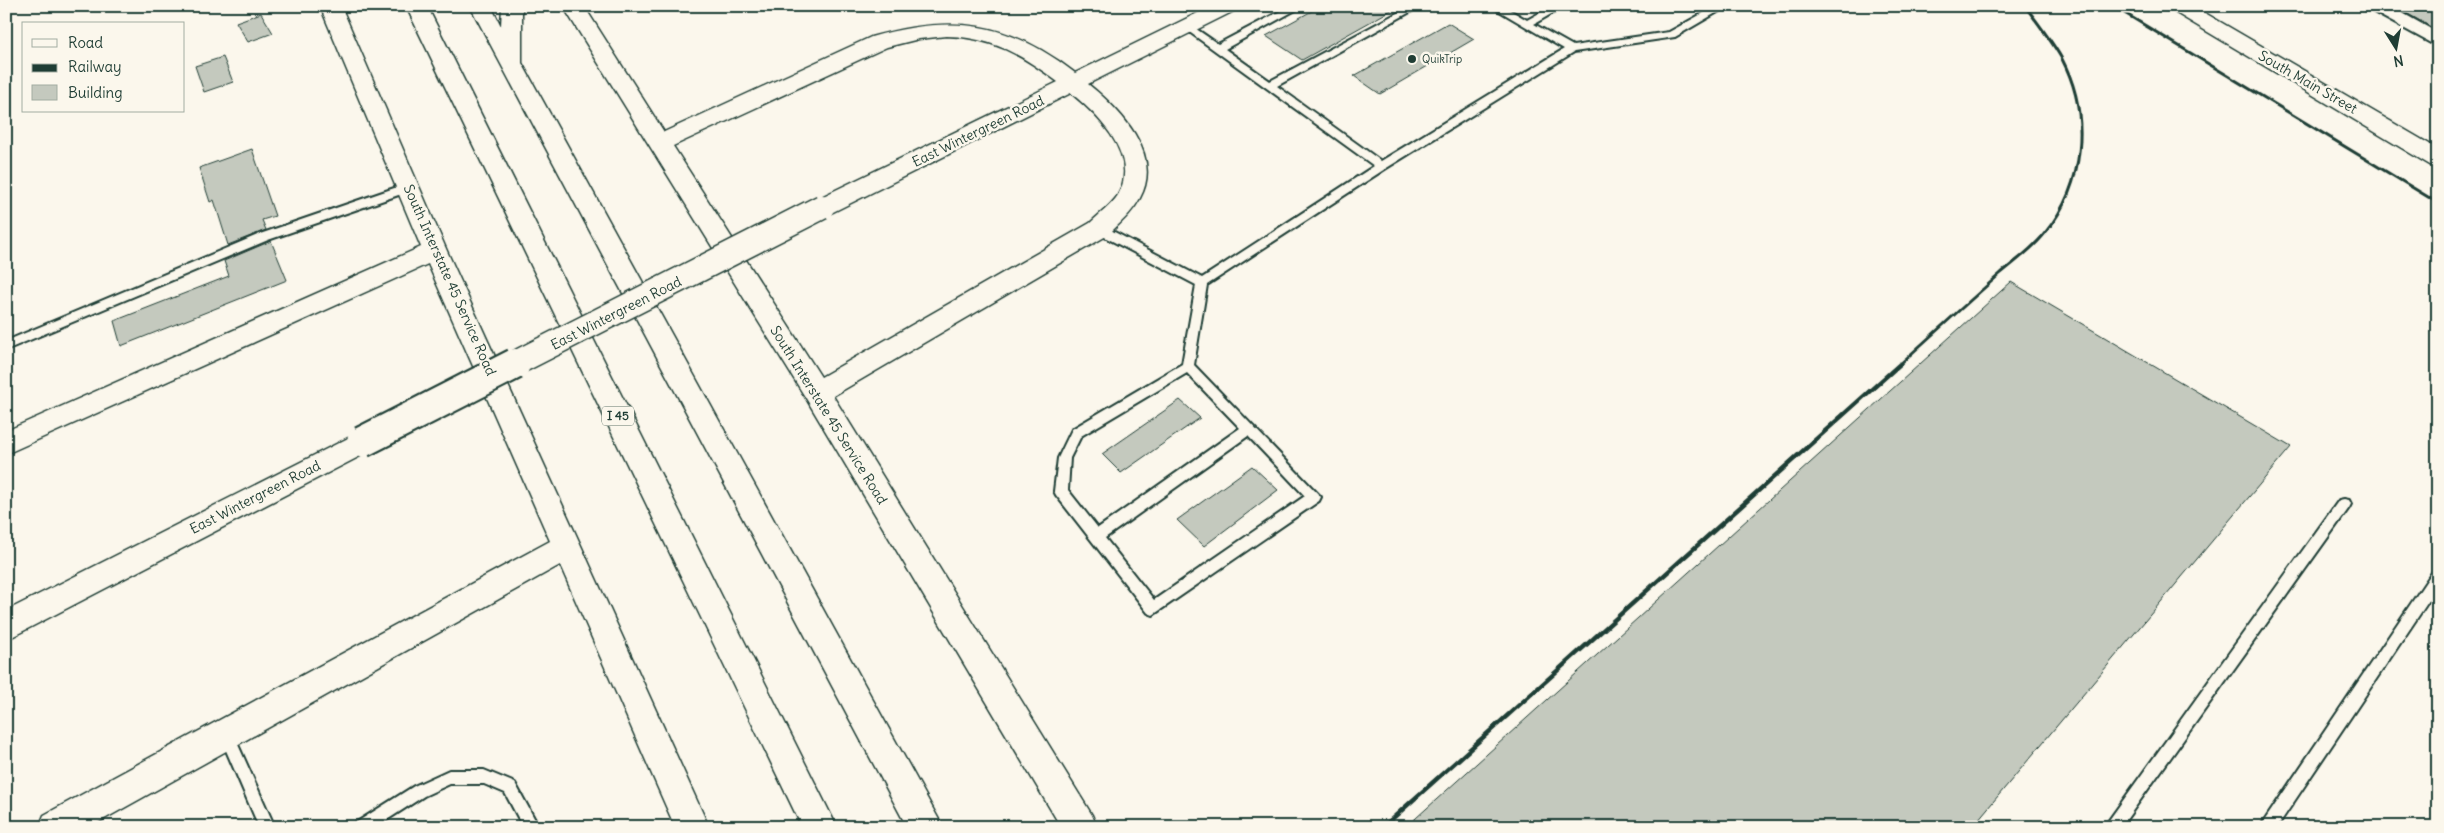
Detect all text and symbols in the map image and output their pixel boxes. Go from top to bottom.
legend [22,22,185,112]
north arrow [2372,22,2422,72]
text: Road [68,33,103,52]
street label: South Main Street [2255,46,2361,118]
text: N [2392,51,2405,71]
place label: QuikTrip [1422,52,1462,66]
marker: QuikTrip [1406,53,1418,65]
text: Railway [68,57,122,76]
text: Building [68,83,123,102]
street label: East Wintergreen Road [909,91,1047,171]
street label: South Interstate 45 Service Road [400,182,500,378]
street label: East Wintergreen Road [548,272,684,354]
street label: South Interstate 45 Service Road [766,322,892,508]
road number: I 45 [602,406,634,426]
street label: East Wintergreen Road [187,456,323,538]

